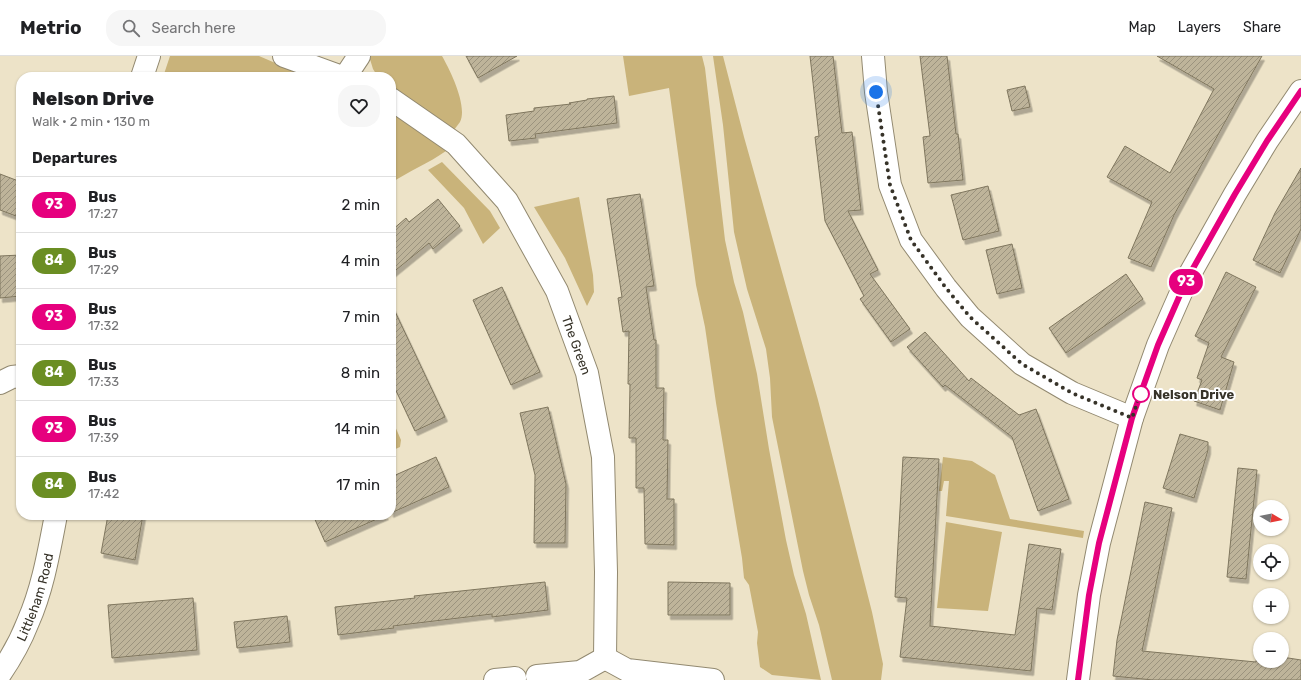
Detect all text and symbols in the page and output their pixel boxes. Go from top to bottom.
search box [106,10,386,46]
text: Metrio [20,16,82,39]
icon: search [120,17,142,39]
text: Search here [152,19,236,37]
text: Map [1129,19,1156,36]
text: Layers [1178,19,1221,36]
text: Share [1243,19,1281,36]
your location [866,82,886,102]
button: heart [338,85,380,127]
text: Nelson Drive [32,87,154,110]
text: Walk · 2 min · 130 m [32,114,150,129]
text: Departures [32,149,117,167]
text: Bus [88,188,116,206]
text: 93 [45,196,63,213]
text: 2 min [341,196,380,214]
text: 17:27 [88,206,118,221]
text: Bus [88,244,116,262]
text: 84 [44,252,64,269]
text: 4 min [341,252,380,270]
text: 17:29 [88,262,119,277]
line badge: 93 [1168,269,1204,295]
text: 93 [1177,273,1195,290]
text: Bus [88,300,116,318]
text: 93 [45,308,63,325]
text: 7 min [343,308,380,326]
street label: The Green [559,313,594,377]
text: 17:32 [88,318,119,333]
text: Bus [88,356,116,374]
text: 84 [44,364,64,381]
text: 8 min [341,364,380,382]
text: 17:33 [88,374,119,389]
marker: Nelson Drive [1132,385,1150,403]
place label: Nelson Drive [1153,387,1234,402]
text: Bus [88,412,116,430]
text: 93 [45,420,63,437]
text: 14 min [335,420,380,438]
text: 17:39 [88,430,119,445]
text: Bus [88,468,116,486]
text: 84 [44,476,64,493]
text: 17 min [336,476,380,494]
text: 17:42 [88,486,119,501]
north arrow [1253,500,1289,536]
map controls [1253,500,1289,668]
button: locate [1253,544,1289,580]
street label: Littleham Road [13,552,56,644]
button: + [1253,588,1289,624]
button: − [1253,632,1289,668]

